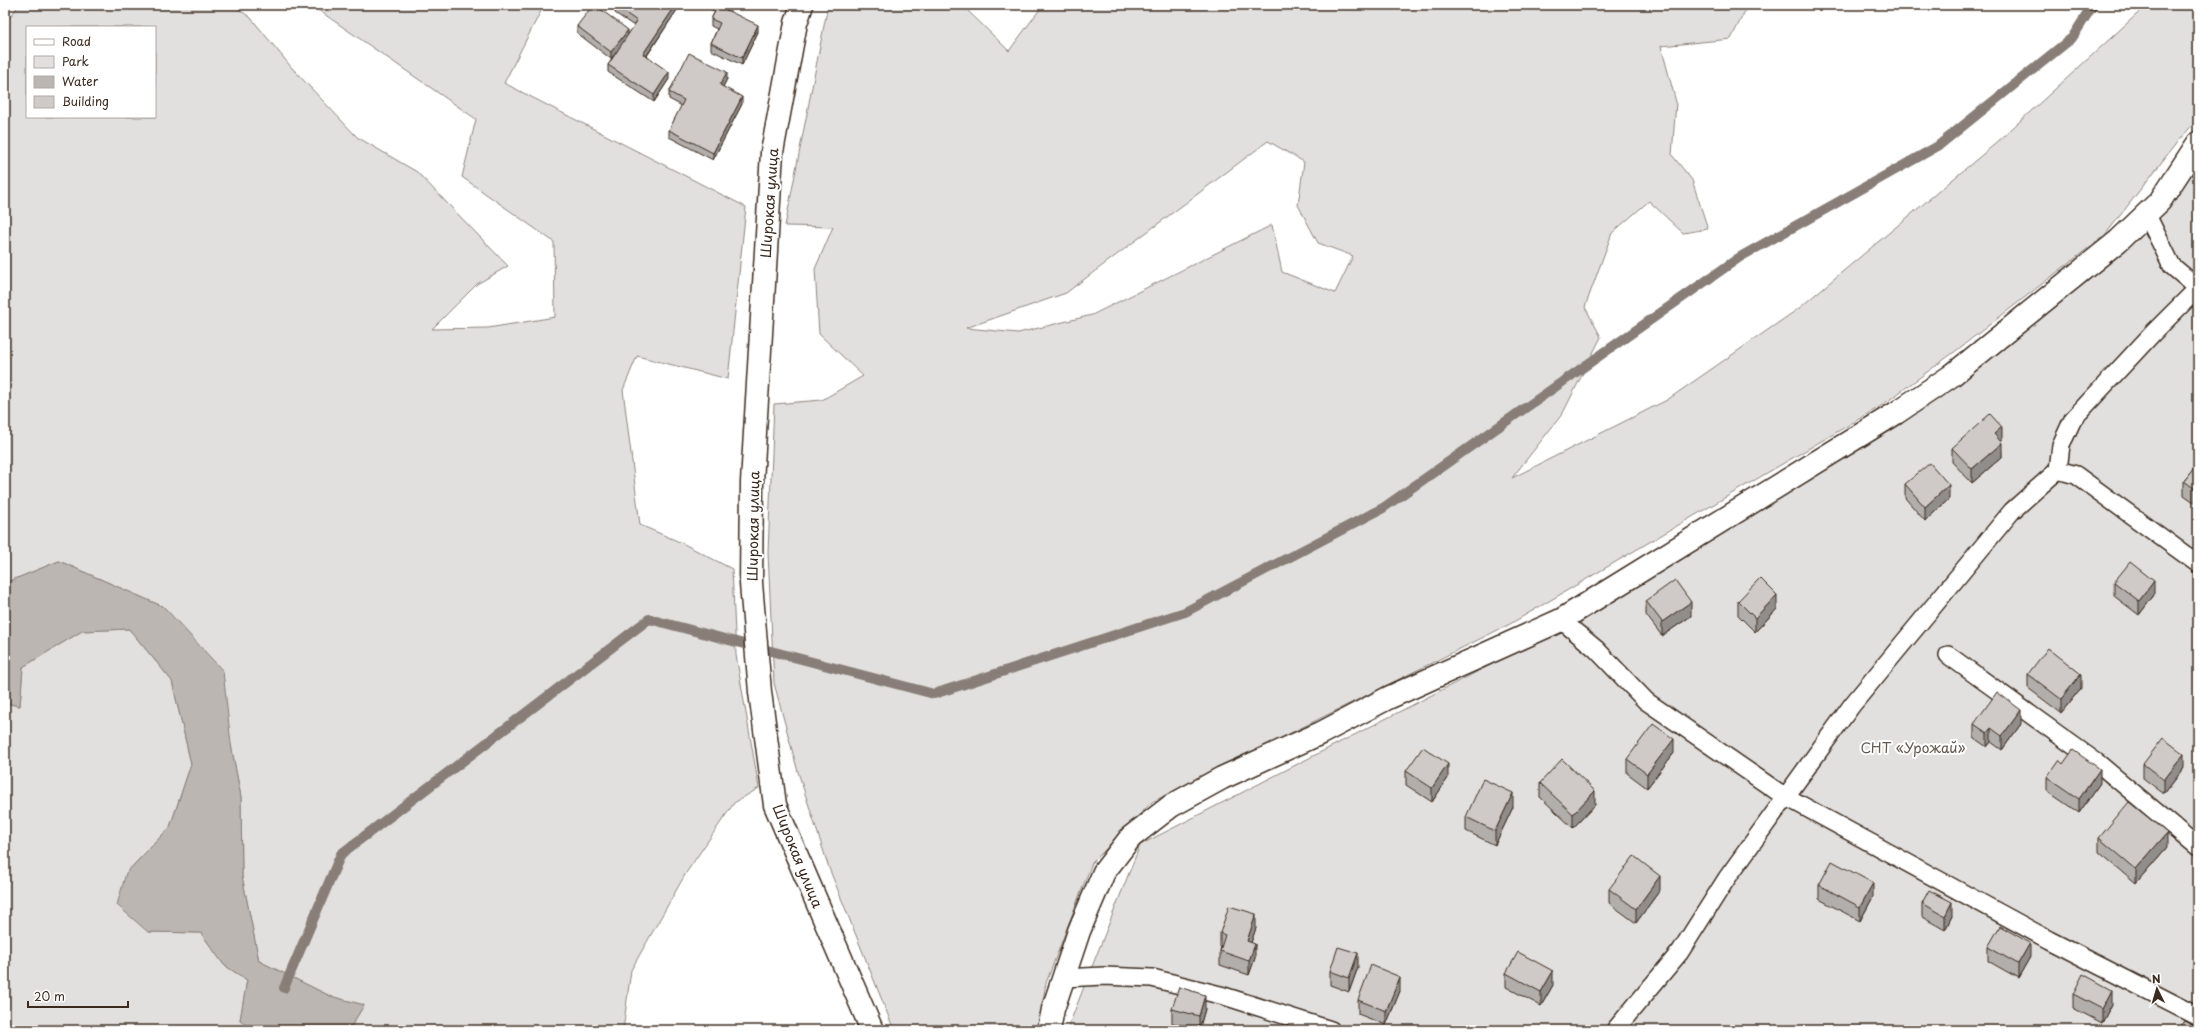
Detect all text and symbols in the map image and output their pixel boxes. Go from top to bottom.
legend [26,26,156,118]
text: Road [62,32,91,50]
text: Park [62,52,89,70]
text: Water [62,72,99,90]
text: Building [62,92,109,110]
street label: Широкая улица [755,147,783,259]
street label: Широкая улица [742,471,764,581]
park label: СНТ «Урожай» [1860,737,1966,758]
street label: Широкая улица [768,801,828,911]
north arrow [2137,969,2177,1009]
text: N [2151,970,2161,987]
scale bar [28,983,128,1009]
text: 20 m [34,987,65,1005]

